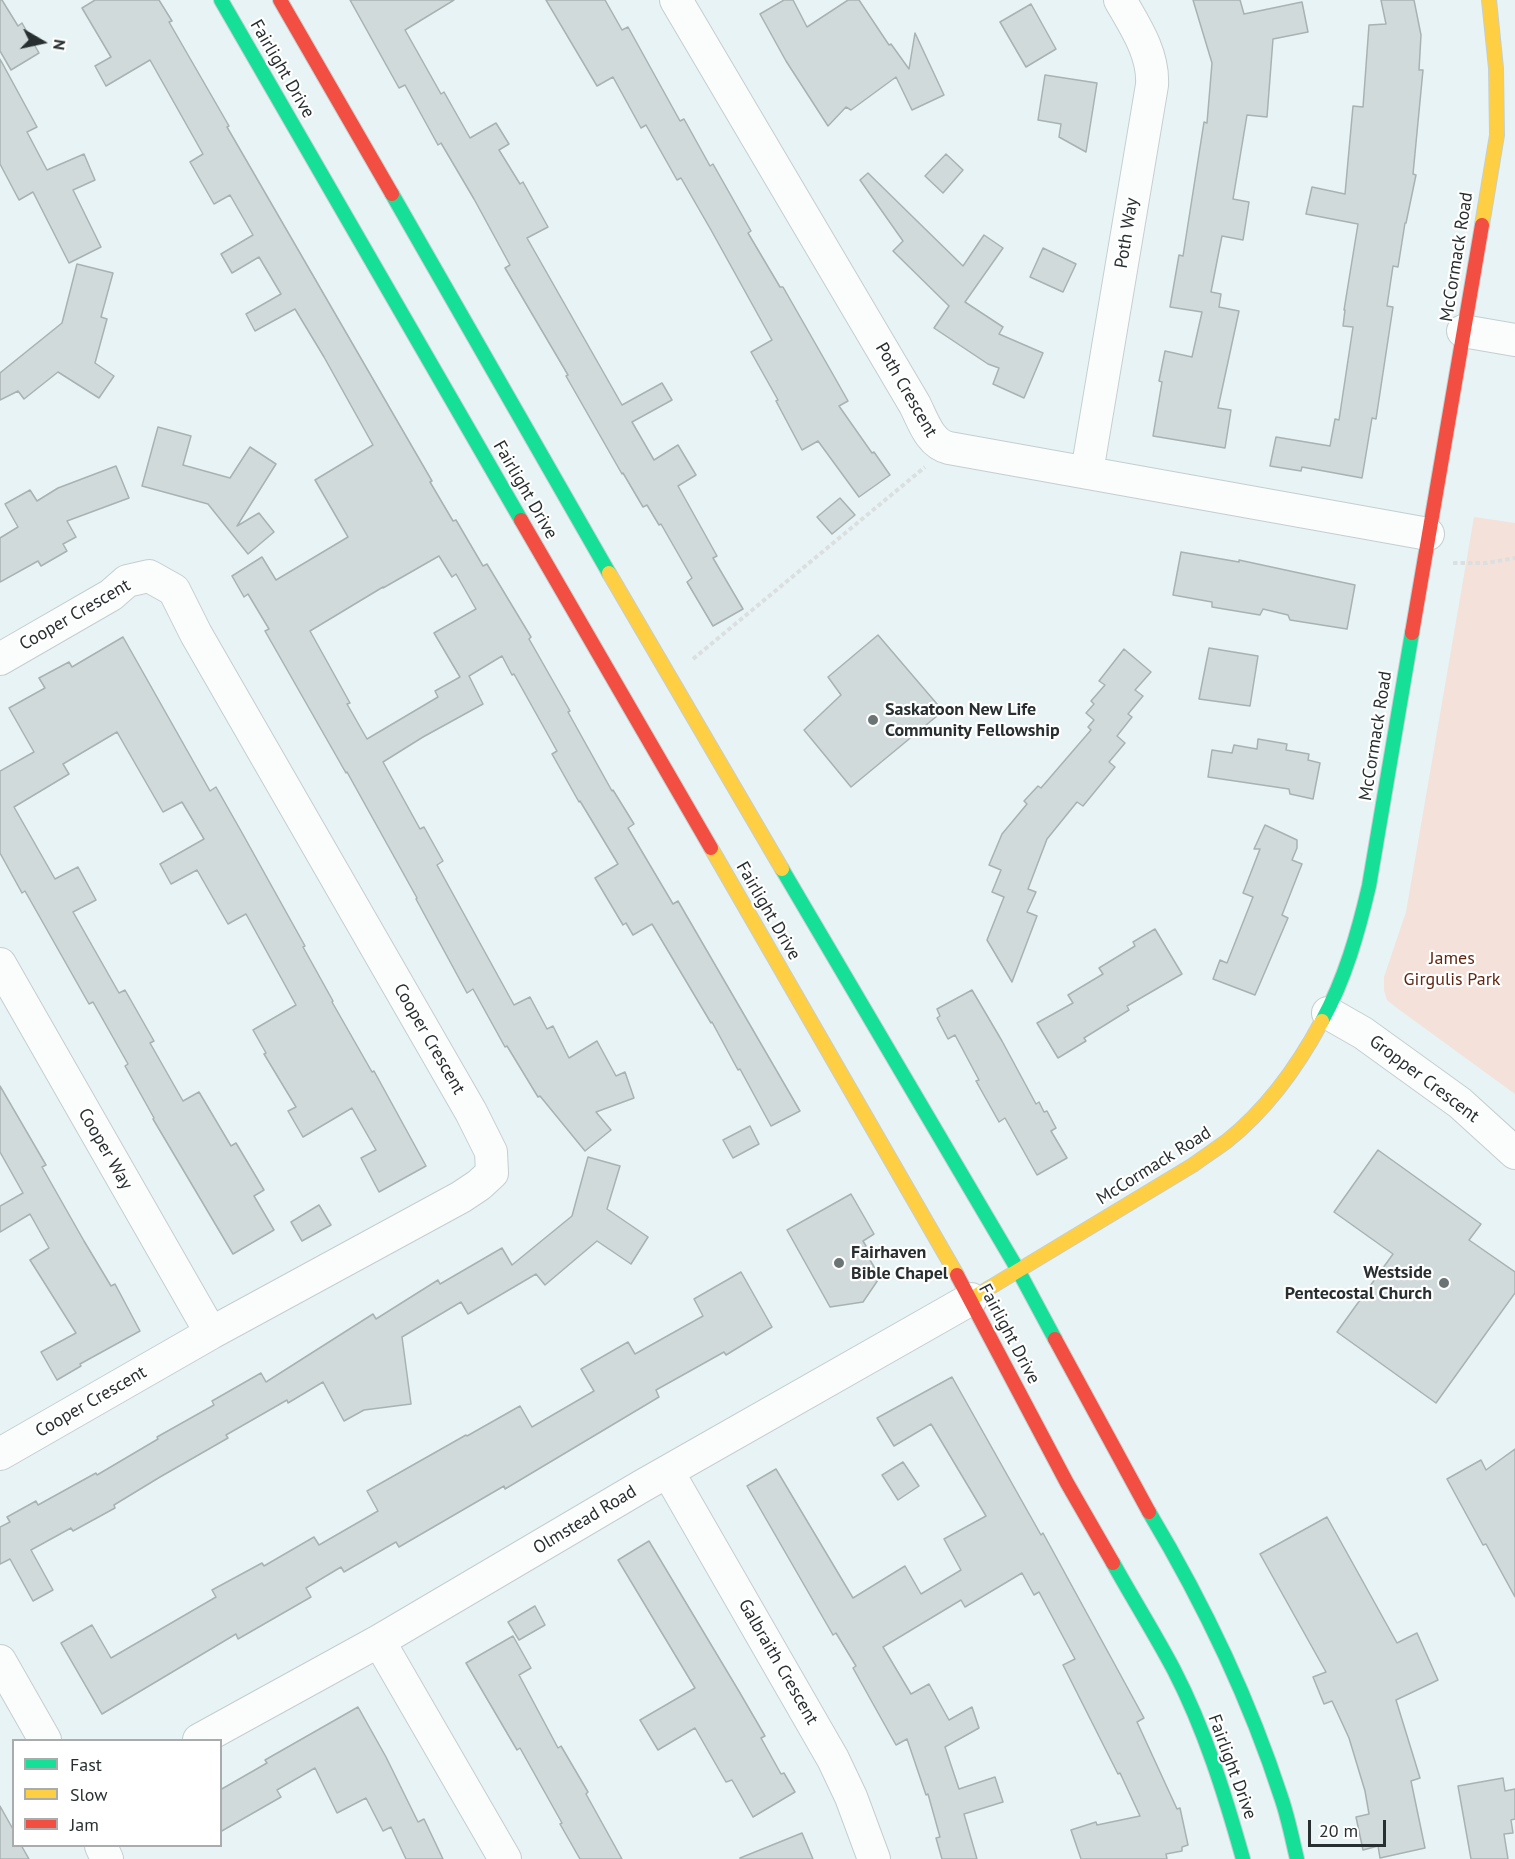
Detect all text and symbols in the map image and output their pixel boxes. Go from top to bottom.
north arrow [12,12,72,72]
street label: Fairlight Drive [245,16,319,122]
text: N [49,38,70,52]
street label: McCormack Road [1436,191,1478,323]
street label: Poth Way [1111,196,1143,270]
street label: Poth Crescent [870,339,942,441]
street label: Fairlight Drive [488,437,562,543]
street label: Cooper Crescent [16,575,134,655]
street label: McCormack Road [1355,670,1397,802]
place label: Saskatoon New Life Community Fellowship [885,699,1060,742]
marker: Saskatoon New Life Community Fellowship [866,713,880,727]
street label: Fairlight Drive [731,858,805,964]
park label: James Girgulis Park [1404,948,1500,990]
street label: Cooper Crescent [389,980,469,1098]
street label: Gropper Crescent [1365,1031,1483,1127]
street label: Cooper Way [73,1105,137,1193]
street label: McCormack Road [1093,1122,1215,1210]
place label: Fairhaven Bible Chapel [851,1242,948,1284]
marker: Fairhaven Bible Chapel [832,1256,846,1270]
place label: Westside Pentecostal Church [1285,1262,1432,1304]
marker: Westside Pentecostal Church [1437,1276,1451,1290]
street label: Fairlight Drive [974,1280,1044,1388]
street label: Cooper Crescent [32,1362,150,1442]
street label: Olmstead Road [530,1481,640,1559]
street label: Galbraith Crescent [733,1595,823,1729]
street label: Fairlight Drive [1203,1712,1261,1822]
legend [12,1739,222,1847]
text: Fast [70,1753,102,1776]
text: Slow [70,1783,108,1806]
scale bar [1311,1808,1389,1846]
text: Jam [70,1813,99,1836]
text: 20 m [1319,1819,1358,1842]

